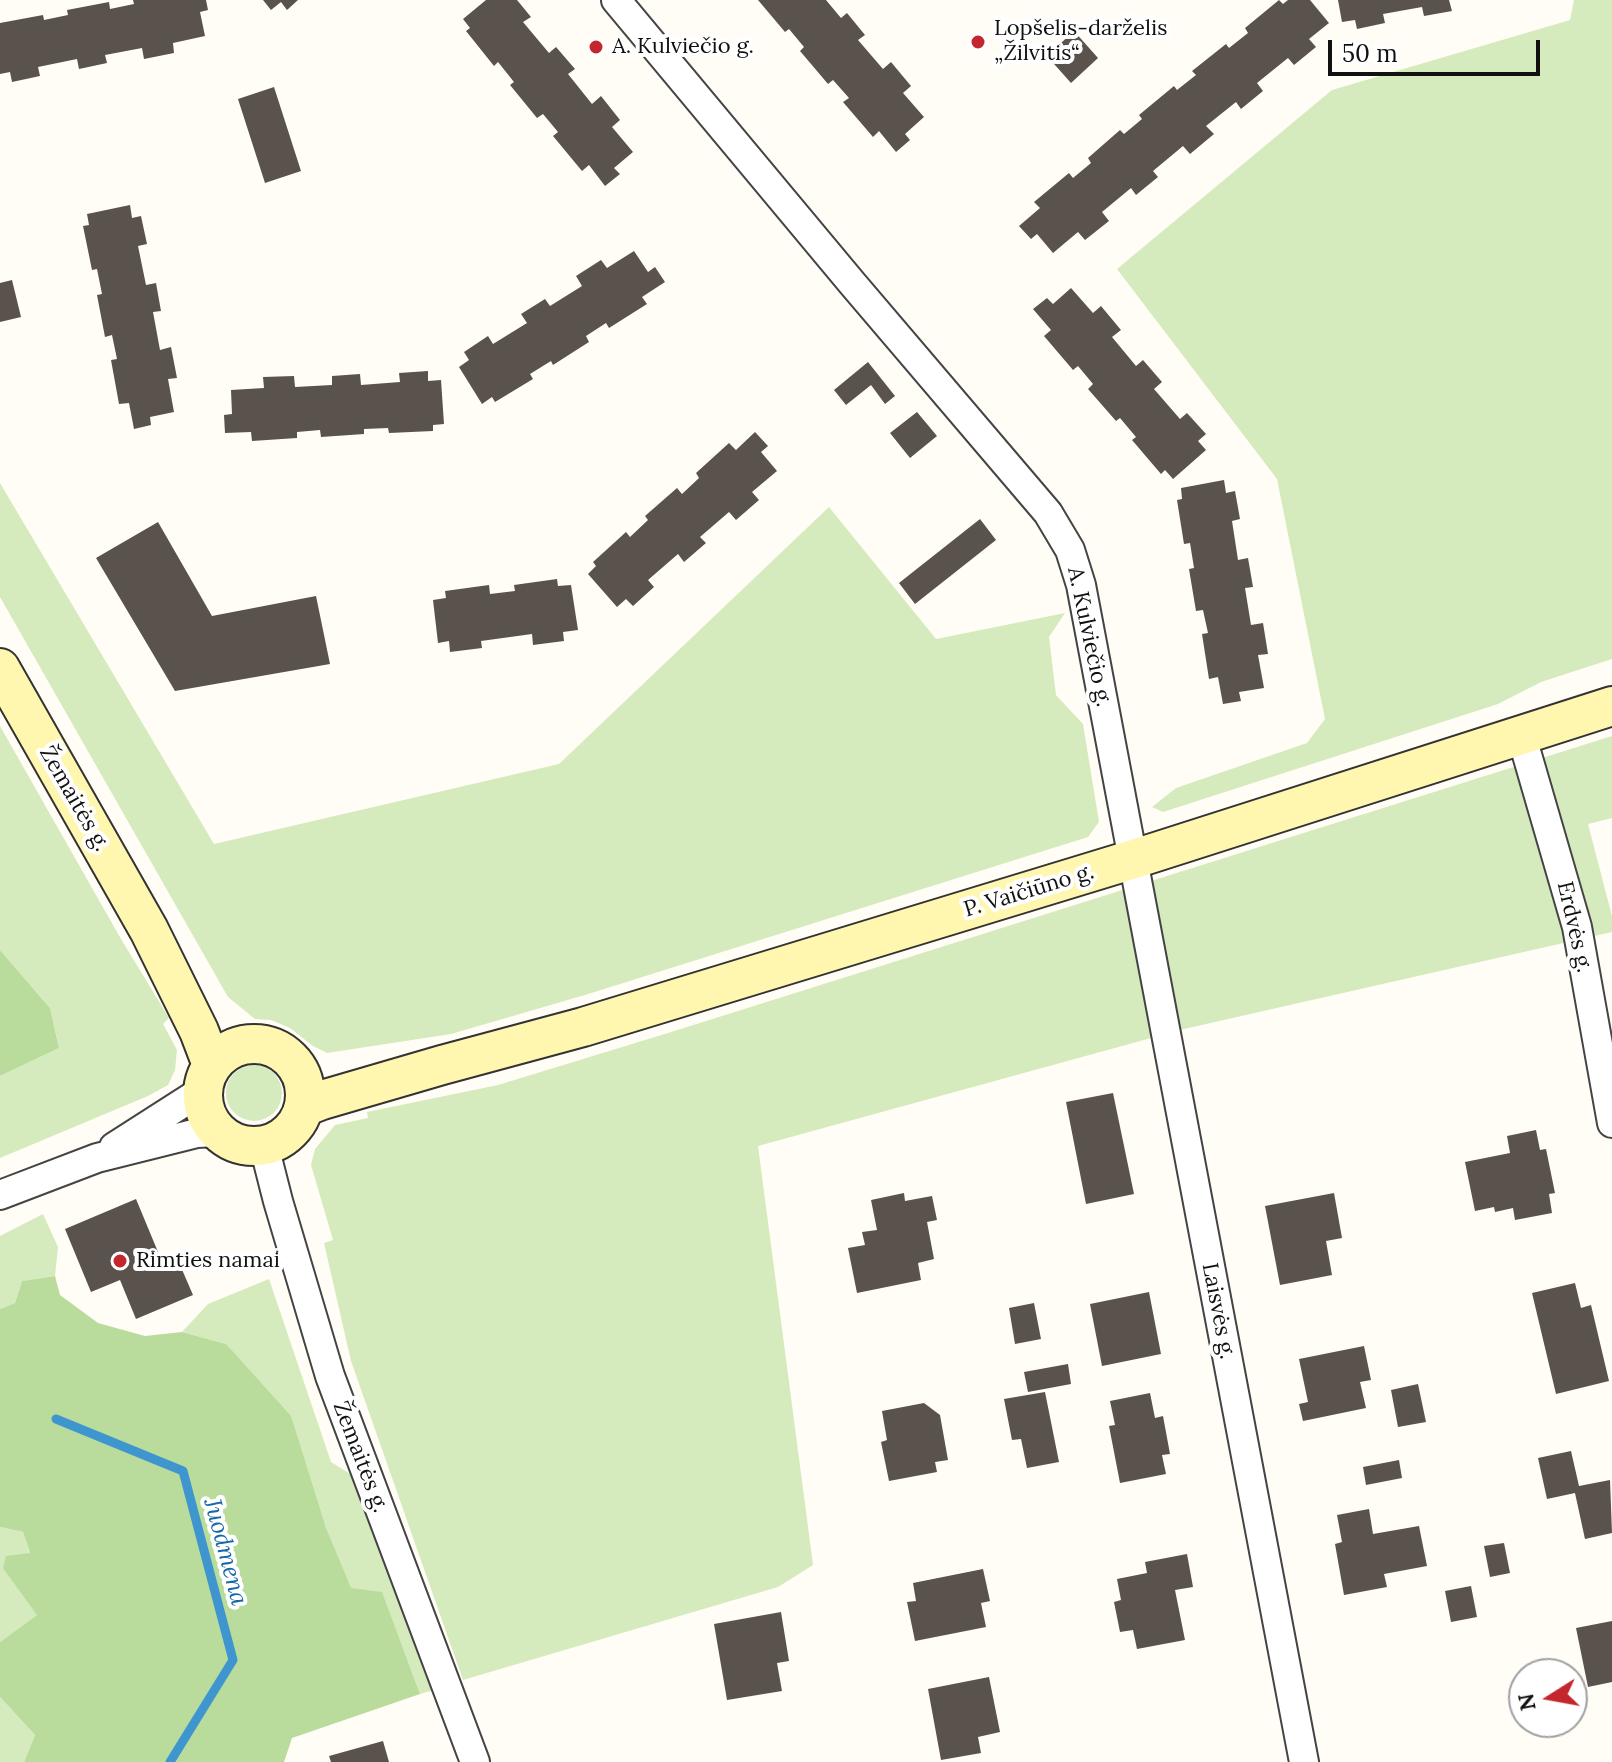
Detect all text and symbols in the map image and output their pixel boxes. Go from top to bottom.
place label: Lopšelis-darželis „Žilvitis“ [994,16,1167,68]
scale bar [1332,24,1544,74]
marker: Lopšelis-darželis „Žilvitis“ [969,33,987,51]
place label: A. Kulviečio g. [612,34,754,60]
marker: A. Kulviečio g. [587,38,605,56]
text: 50 m [1342,38,1398,69]
street label: A. Kulviečio g. [1061,565,1117,709]
street label: Žemaitės g. [33,742,115,856]
street label: P. Vaičiūno g. [961,859,1097,923]
street label: Erdvės g. [1551,879,1597,975]
place label: Rimties namai [136,1248,280,1274]
marker: Rimties namai [111,1252,129,1270]
street label: Laisvės g. [1196,1261,1240,1361]
street label: Žemaitės g. [327,1398,393,1516]
water label: Juodmena [197,1496,253,1608]
north arrow [1508,1658,1588,1738]
text: N [1511,1691,1542,1713]

